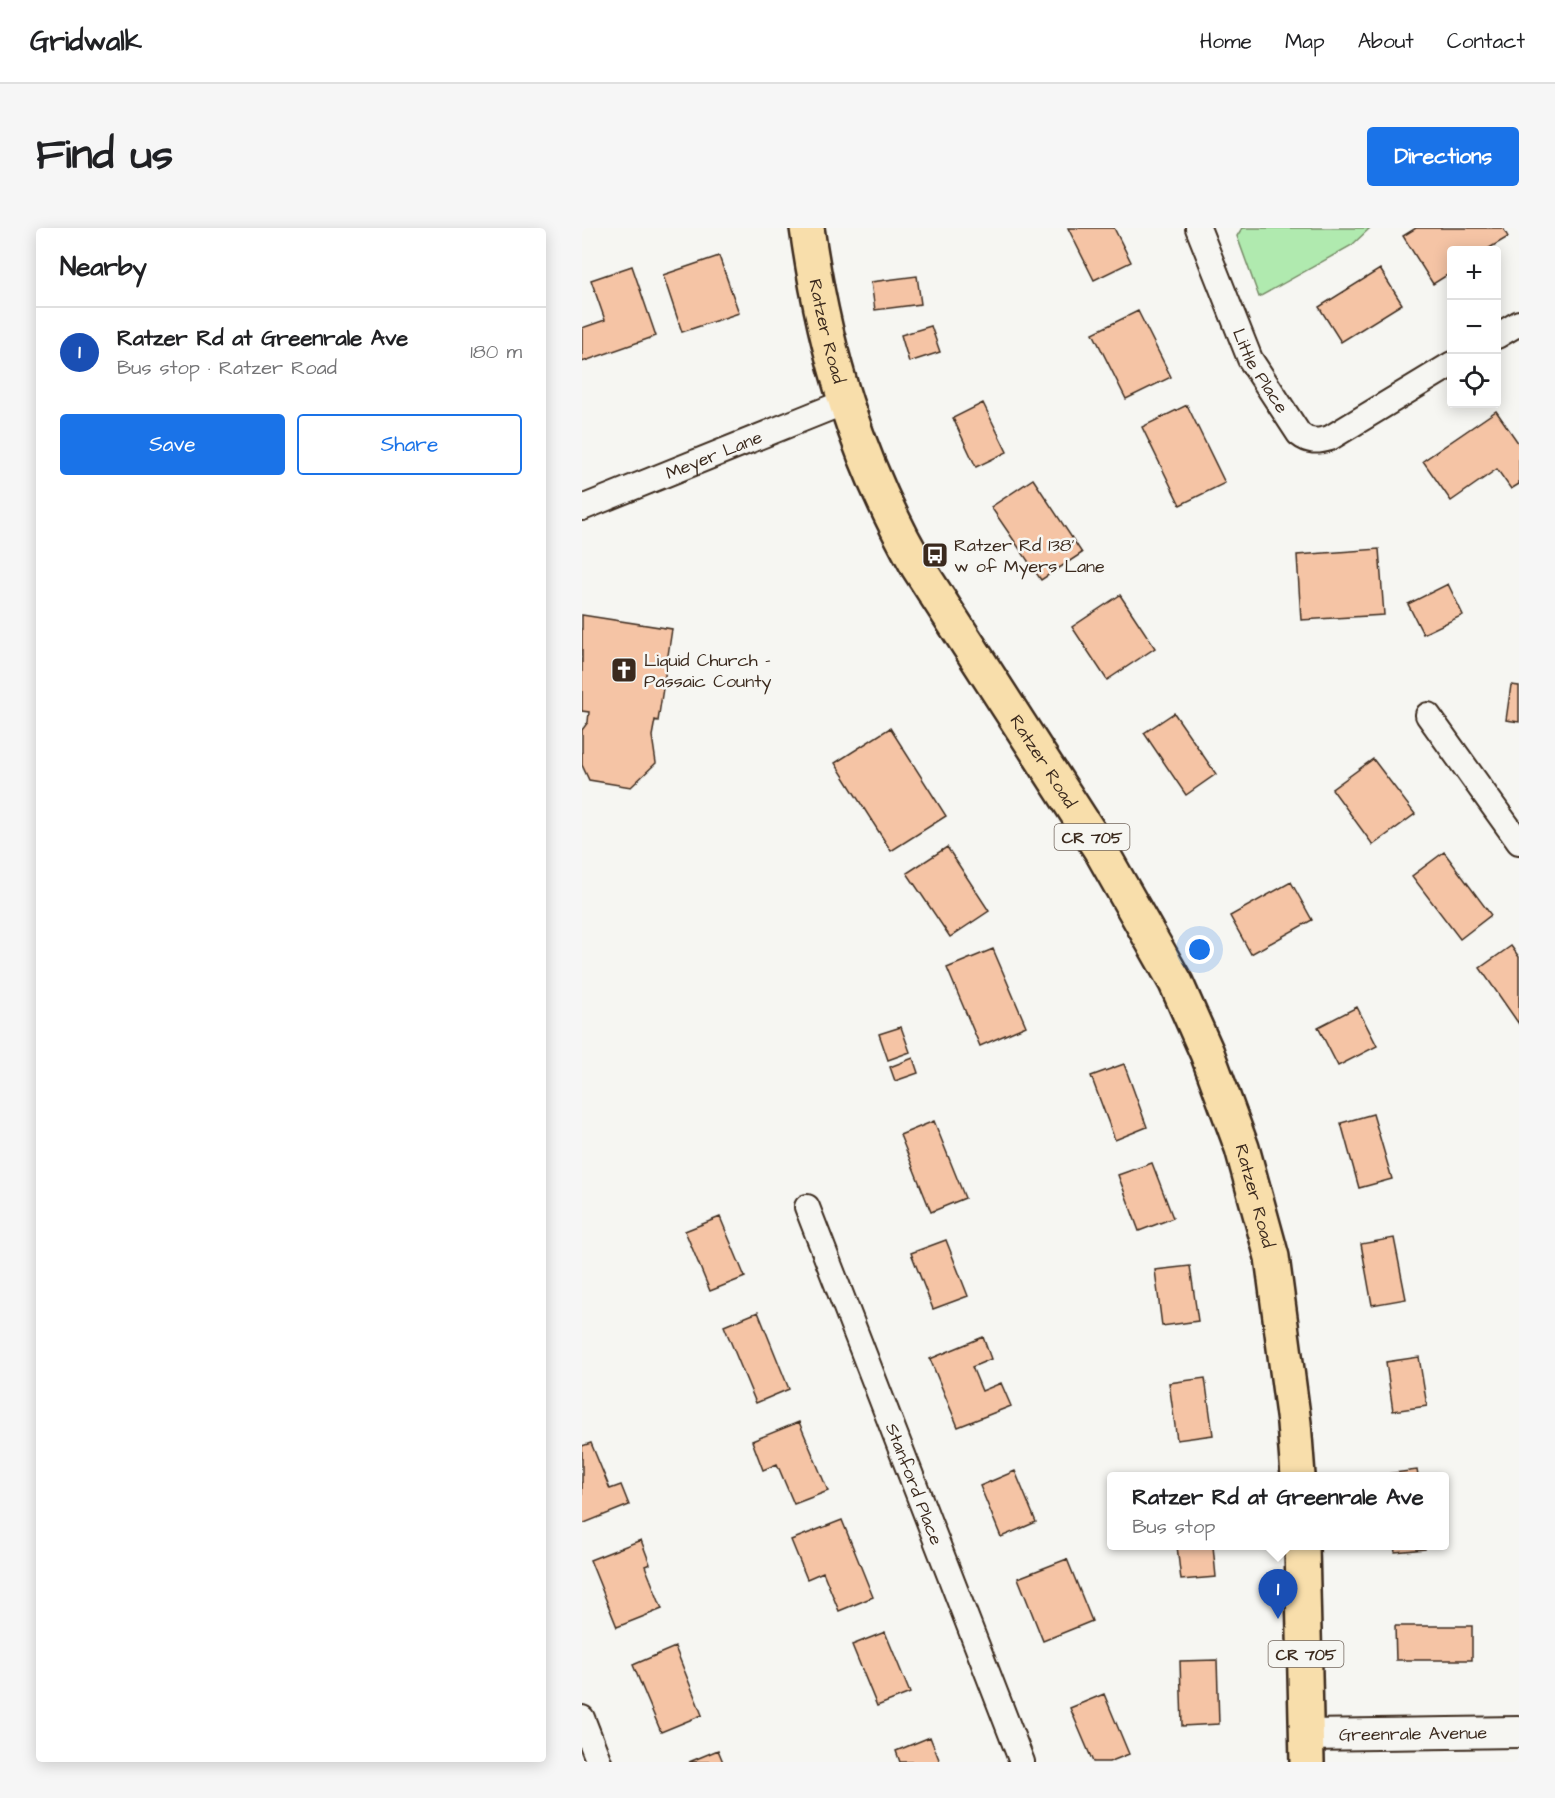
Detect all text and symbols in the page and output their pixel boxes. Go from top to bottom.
text: Gridwalk [30,22,142,61]
text: Home [1200,27,1252,56]
text: Map [1285,27,1325,56]
text: About [1358,27,1414,56]
text: Contact [1447,27,1525,56]
text: Find us [36,127,173,185]
button: Directions [1367,127,1519,186]
map controls [1447,246,1501,408]
button: + [1447,246,1501,300]
text: Nearby [60,249,147,285]
street label: Ratzer Road [802,277,851,386]
button: − [1447,300,1501,354]
text: Ratzer Rd at Greenrale Ave [117,323,408,354]
street label: Little Place [1226,325,1294,418]
text: 1 [78,338,81,366]
text: 180 m [470,338,522,366]
text: Bus stop · Ratzer Road [117,354,337,382]
button: locate [1447,354,1501,408]
button: Save [60,414,285,475]
button: Share [297,414,522,475]
street label: Meyer Lane [662,425,766,486]
place label: Ratzer Rd 138' w of Myers Lane [954,533,1105,580]
bus stop icon: Ratzer Rd 138' w of Myers Lane [920,540,950,570]
place label: Liquid Church - Passaic County [644,648,771,695]
church icon: Liquid Church - Passaic County [609,655,639,685]
street label: Ratzer Road [1004,710,1082,813]
road number: CR 705 [1054,824,1130,850]
your location [1185,935,1214,964]
street label: Ratzer Road [1228,1141,1281,1251]
street label: Stanford Place [879,1420,949,1549]
popup [1107,1472,1449,1550]
text: Ratzer Rd at Greenrale Ave [1132,1482,1424,1513]
text: Bus stop [1132,1513,1215,1541]
pin: 1 [1258,1570,1298,1619]
road number: CR 705 [1268,1641,1344,1667]
street label: Greenrale Avenue [1339,1720,1488,1748]

